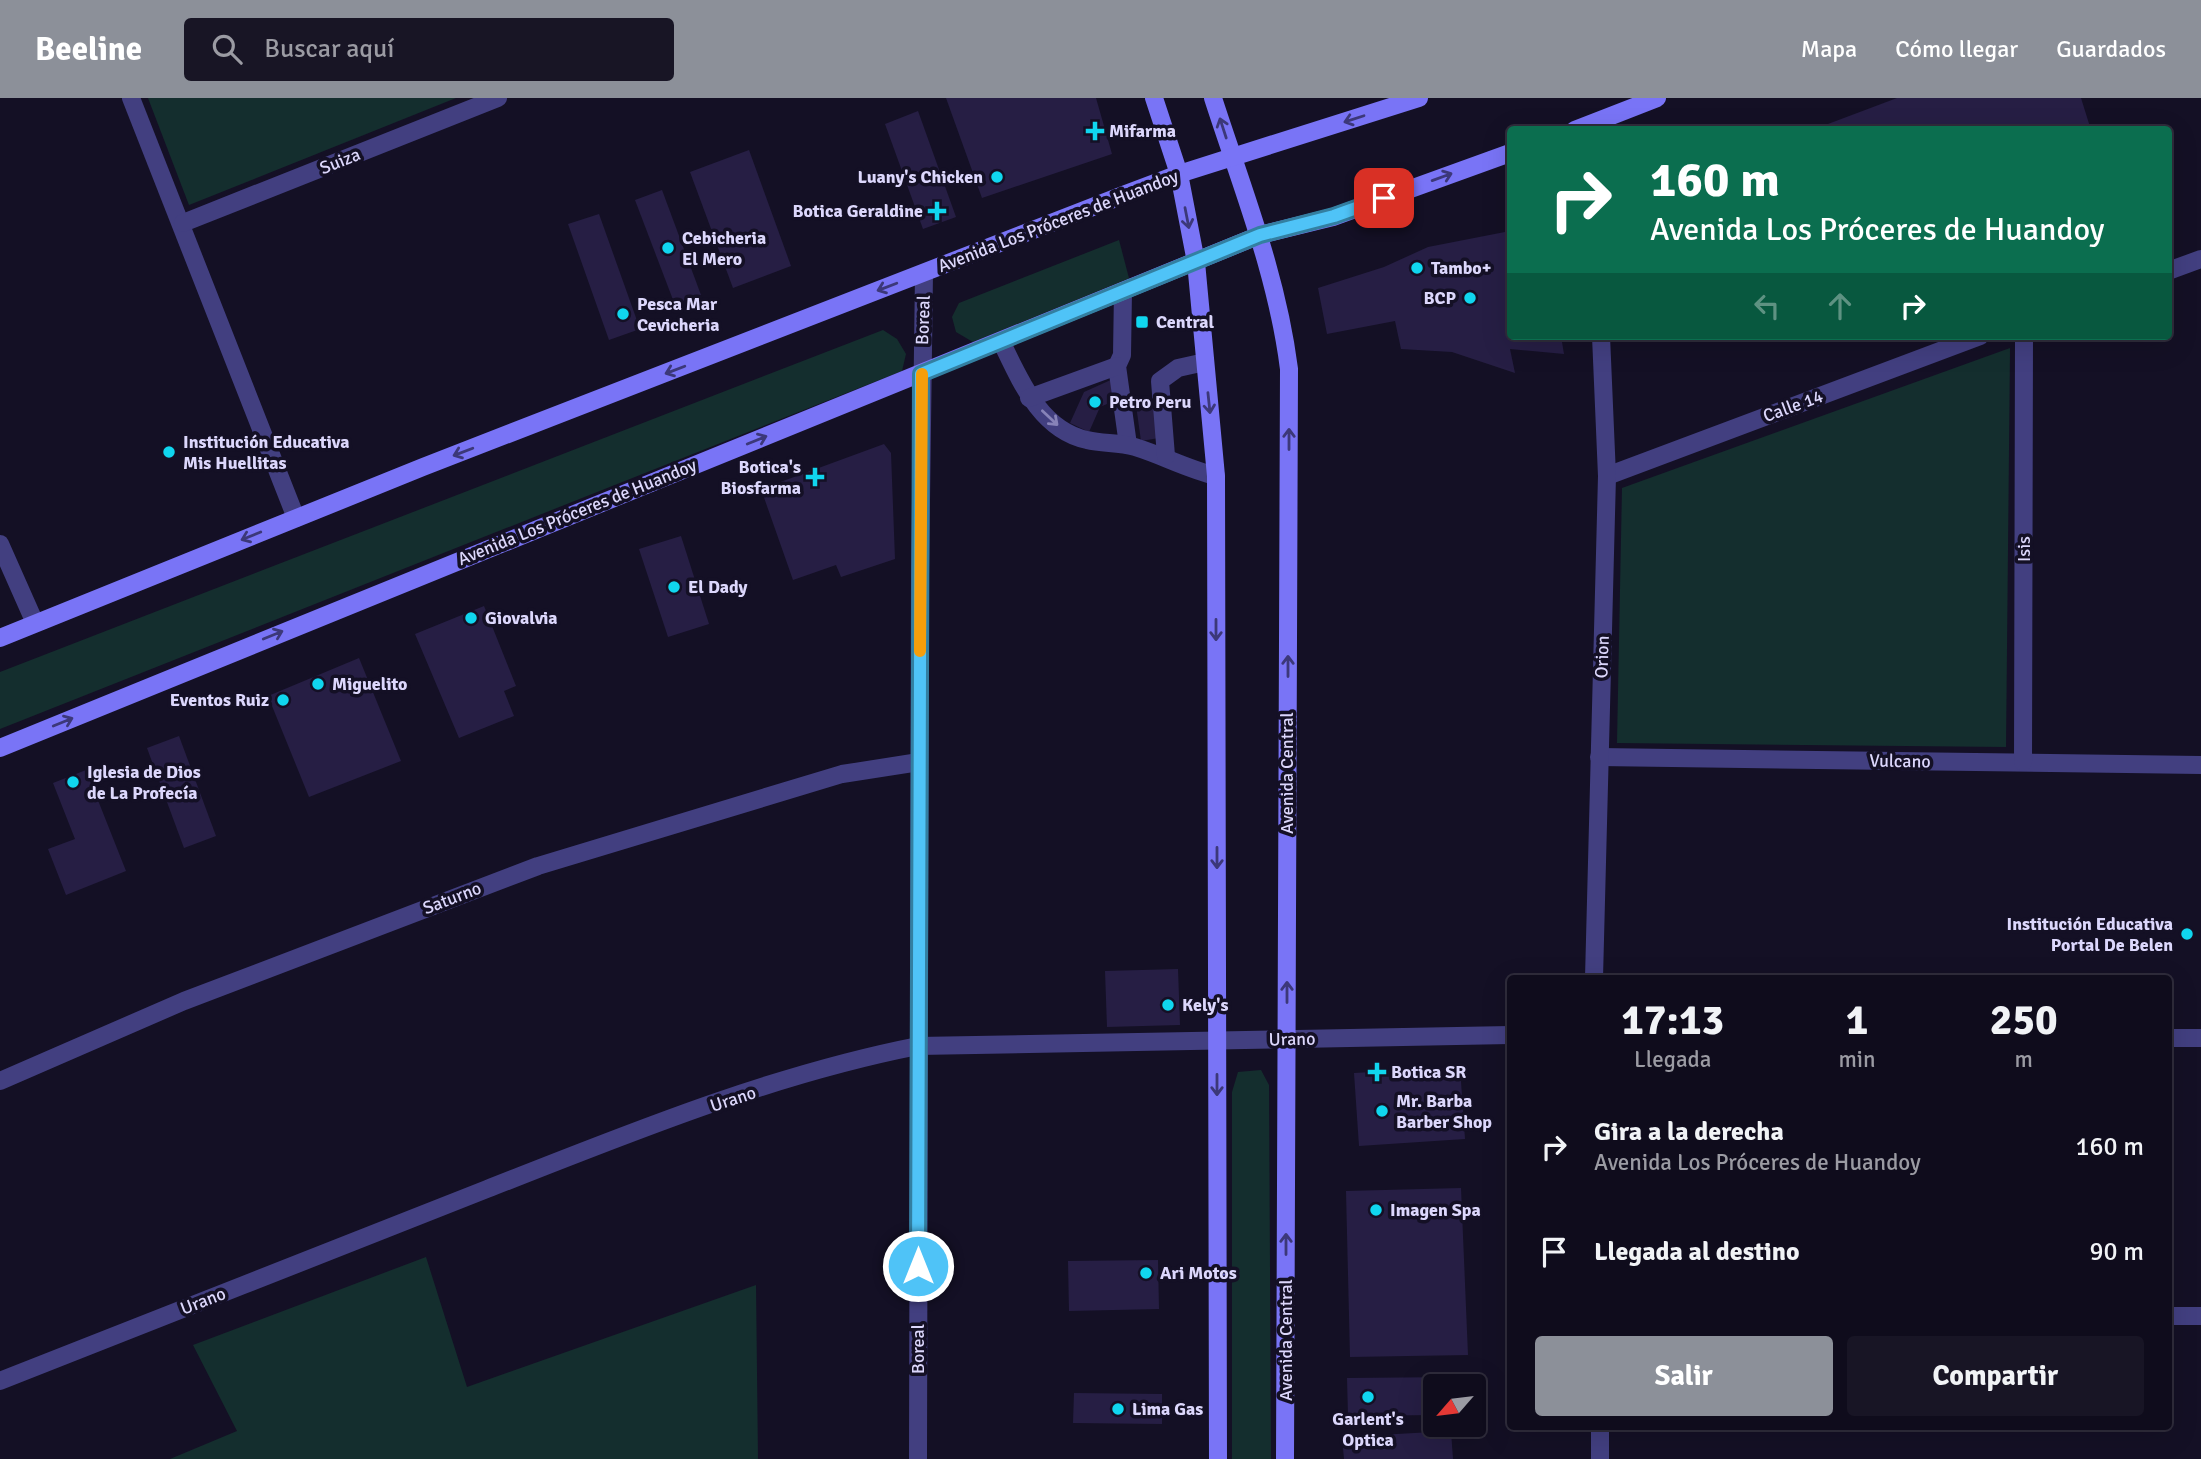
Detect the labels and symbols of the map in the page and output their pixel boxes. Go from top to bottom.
one-way arrow [1343,113,1365,126]
one-way arrow [1215,117,1228,139]
place label: Mifarma [1109,120,1176,142]
marker: Mifarma [1087,123,1103,139]
street label: Suiza [316,143,364,179]
street label: Avenida Los Próceres de Huandoy [935,165,1182,277]
place label: Luany's Chicken [857,166,983,188]
pin [1354,168,1414,228]
marker: Luany's Chicken [989,169,1005,185]
one-way arrow [1430,170,1452,183]
place label: Botica Geraldine [792,200,923,222]
marker: Botica Geraldine [929,203,945,219]
one-way arrow [1181,206,1195,229]
place label: Cebicheria El Mero [682,227,766,270]
marker: Cebicheria El Mero [660,240,676,256]
place label: Tambo+ [1431,257,1491,279]
marker: Tambo+ [1409,260,1425,276]
one-way arrow [877,282,898,295]
place label: BCP [1424,287,1456,309]
marker: BCP [1462,290,1478,306]
place label: Pesca Mar Cevicheria [637,293,720,336]
street label: Boreal [911,295,935,345]
marker: Pesca Mar Cevicheria [615,306,631,322]
place label: Central [1156,311,1215,333]
marker: Central [1134,314,1150,330]
one-way arrow [665,364,686,377]
street label: Calle 14 [1760,385,1826,427]
place label: Petro Peru [1109,391,1191,413]
one-way arrow [1203,391,1216,414]
marker: Petro Peru [1087,394,1103,410]
one-way arrow [1042,410,1059,427]
one-way arrow [1282,428,1295,451]
place label: Institución Educativa Mis Huellitas [183,431,350,474]
one-way arrow [746,433,768,446]
marker: Institución Educativa Mis Huellitas [161,444,177,460]
one-way arrow [452,447,474,459]
street label: Avenida Los Próceres de Huandoy [454,454,700,570]
place label: Botica's Biosfarma [721,456,801,499]
marker: Botica's Biosfarma [807,469,823,485]
one-way arrow [241,531,263,544]
street label: Isis [2013,536,2035,562]
place label: El Dady [688,576,748,598]
marker: El Dady [666,579,682,595]
place label: Giovalvia [485,607,558,629]
marker: Giovalvia [463,610,479,626]
one-way arrow [1209,619,1223,642]
one-way arrow [262,628,284,641]
street label: Orion [1590,635,1614,679]
one-way arrow [1281,655,1295,678]
place label: Miguelito [332,673,407,695]
marker: Miguelito [310,676,326,692]
place label: Eventos Ruiz [170,689,269,711]
marker: Eventos Ruiz [275,692,291,708]
street label: Avenida Central [1276,712,1298,834]
one-way arrow [52,714,73,727]
street label: Vulcano [1869,749,1931,773]
place label: Iglesia de Dios de La Profecía [87,761,201,804]
marker: Iglesia de Dios de La Profecía [65,774,81,790]
one-way arrow [1210,846,1224,869]
street label: Saturno [420,877,484,919]
place label: Institución Educativa Portal De Belen [2006,913,2173,956]
marker: Institución Educativa Portal De Belen [2179,926,2195,942]
one-way arrow [1280,981,1294,1004]
place label: Kely's [1182,994,1228,1016]
marker: Kely's [1160,997,1176,1013]
street label: Urano [1268,1028,1316,1050]
place label: Botica SR [1391,1061,1466,1083]
marker: Botica SR [1369,1064,1385,1080]
one-way arrow [1210,1074,1224,1097]
street label: Urano [707,1081,759,1117]
place label: Mr. Barba Barber Shop [1396,1090,1492,1133]
marker: Mr. Barba Barber Shop [1374,1103,1390,1119]
place label: Imagen Spa [1390,1199,1481,1221]
marker: Imagen Spa [1368,1202,1384,1218]
position arrow [881,1229,955,1303]
one-way arrow [1279,1233,1293,1256]
place label: Ari Motos [1160,1262,1237,1284]
marker: Ari Motos [1138,1265,1154,1281]
street label: Avenida Central [1275,1279,1297,1401]
street label: Urano [177,1282,229,1320]
street label: Boreal [907,1324,929,1374]
north arrow [1423,1374,1486,1437]
marker: Garlent's Optica [1360,1389,1376,1405]
place label: Lima Gas [1132,1398,1203,1420]
marker: Lima Gas [1110,1401,1126,1417]
place label: Garlent's Optica [1332,1408,1404,1451]

